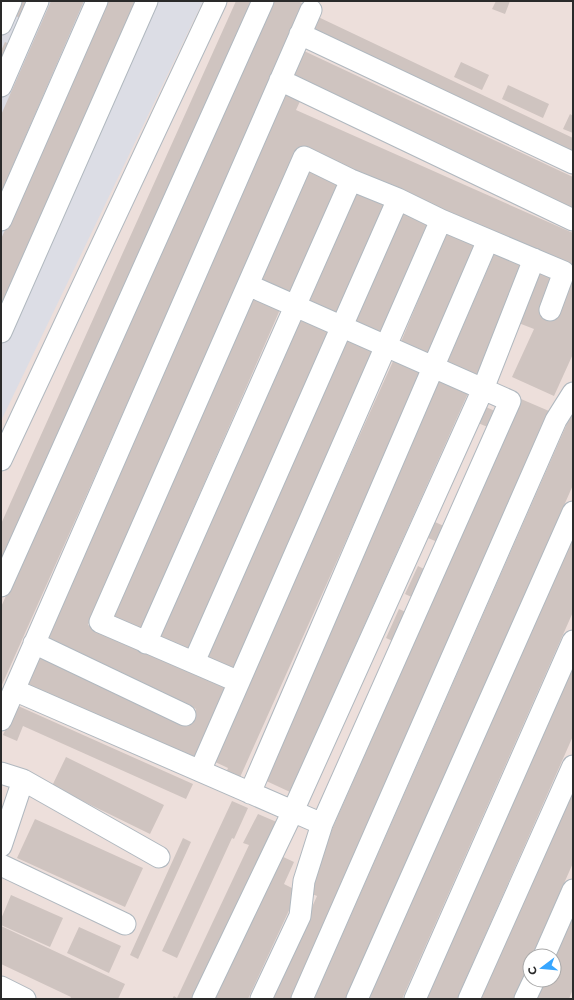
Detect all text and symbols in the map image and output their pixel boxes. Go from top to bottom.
north arrow [522,948,562,988]
text: С [525,965,540,977]

